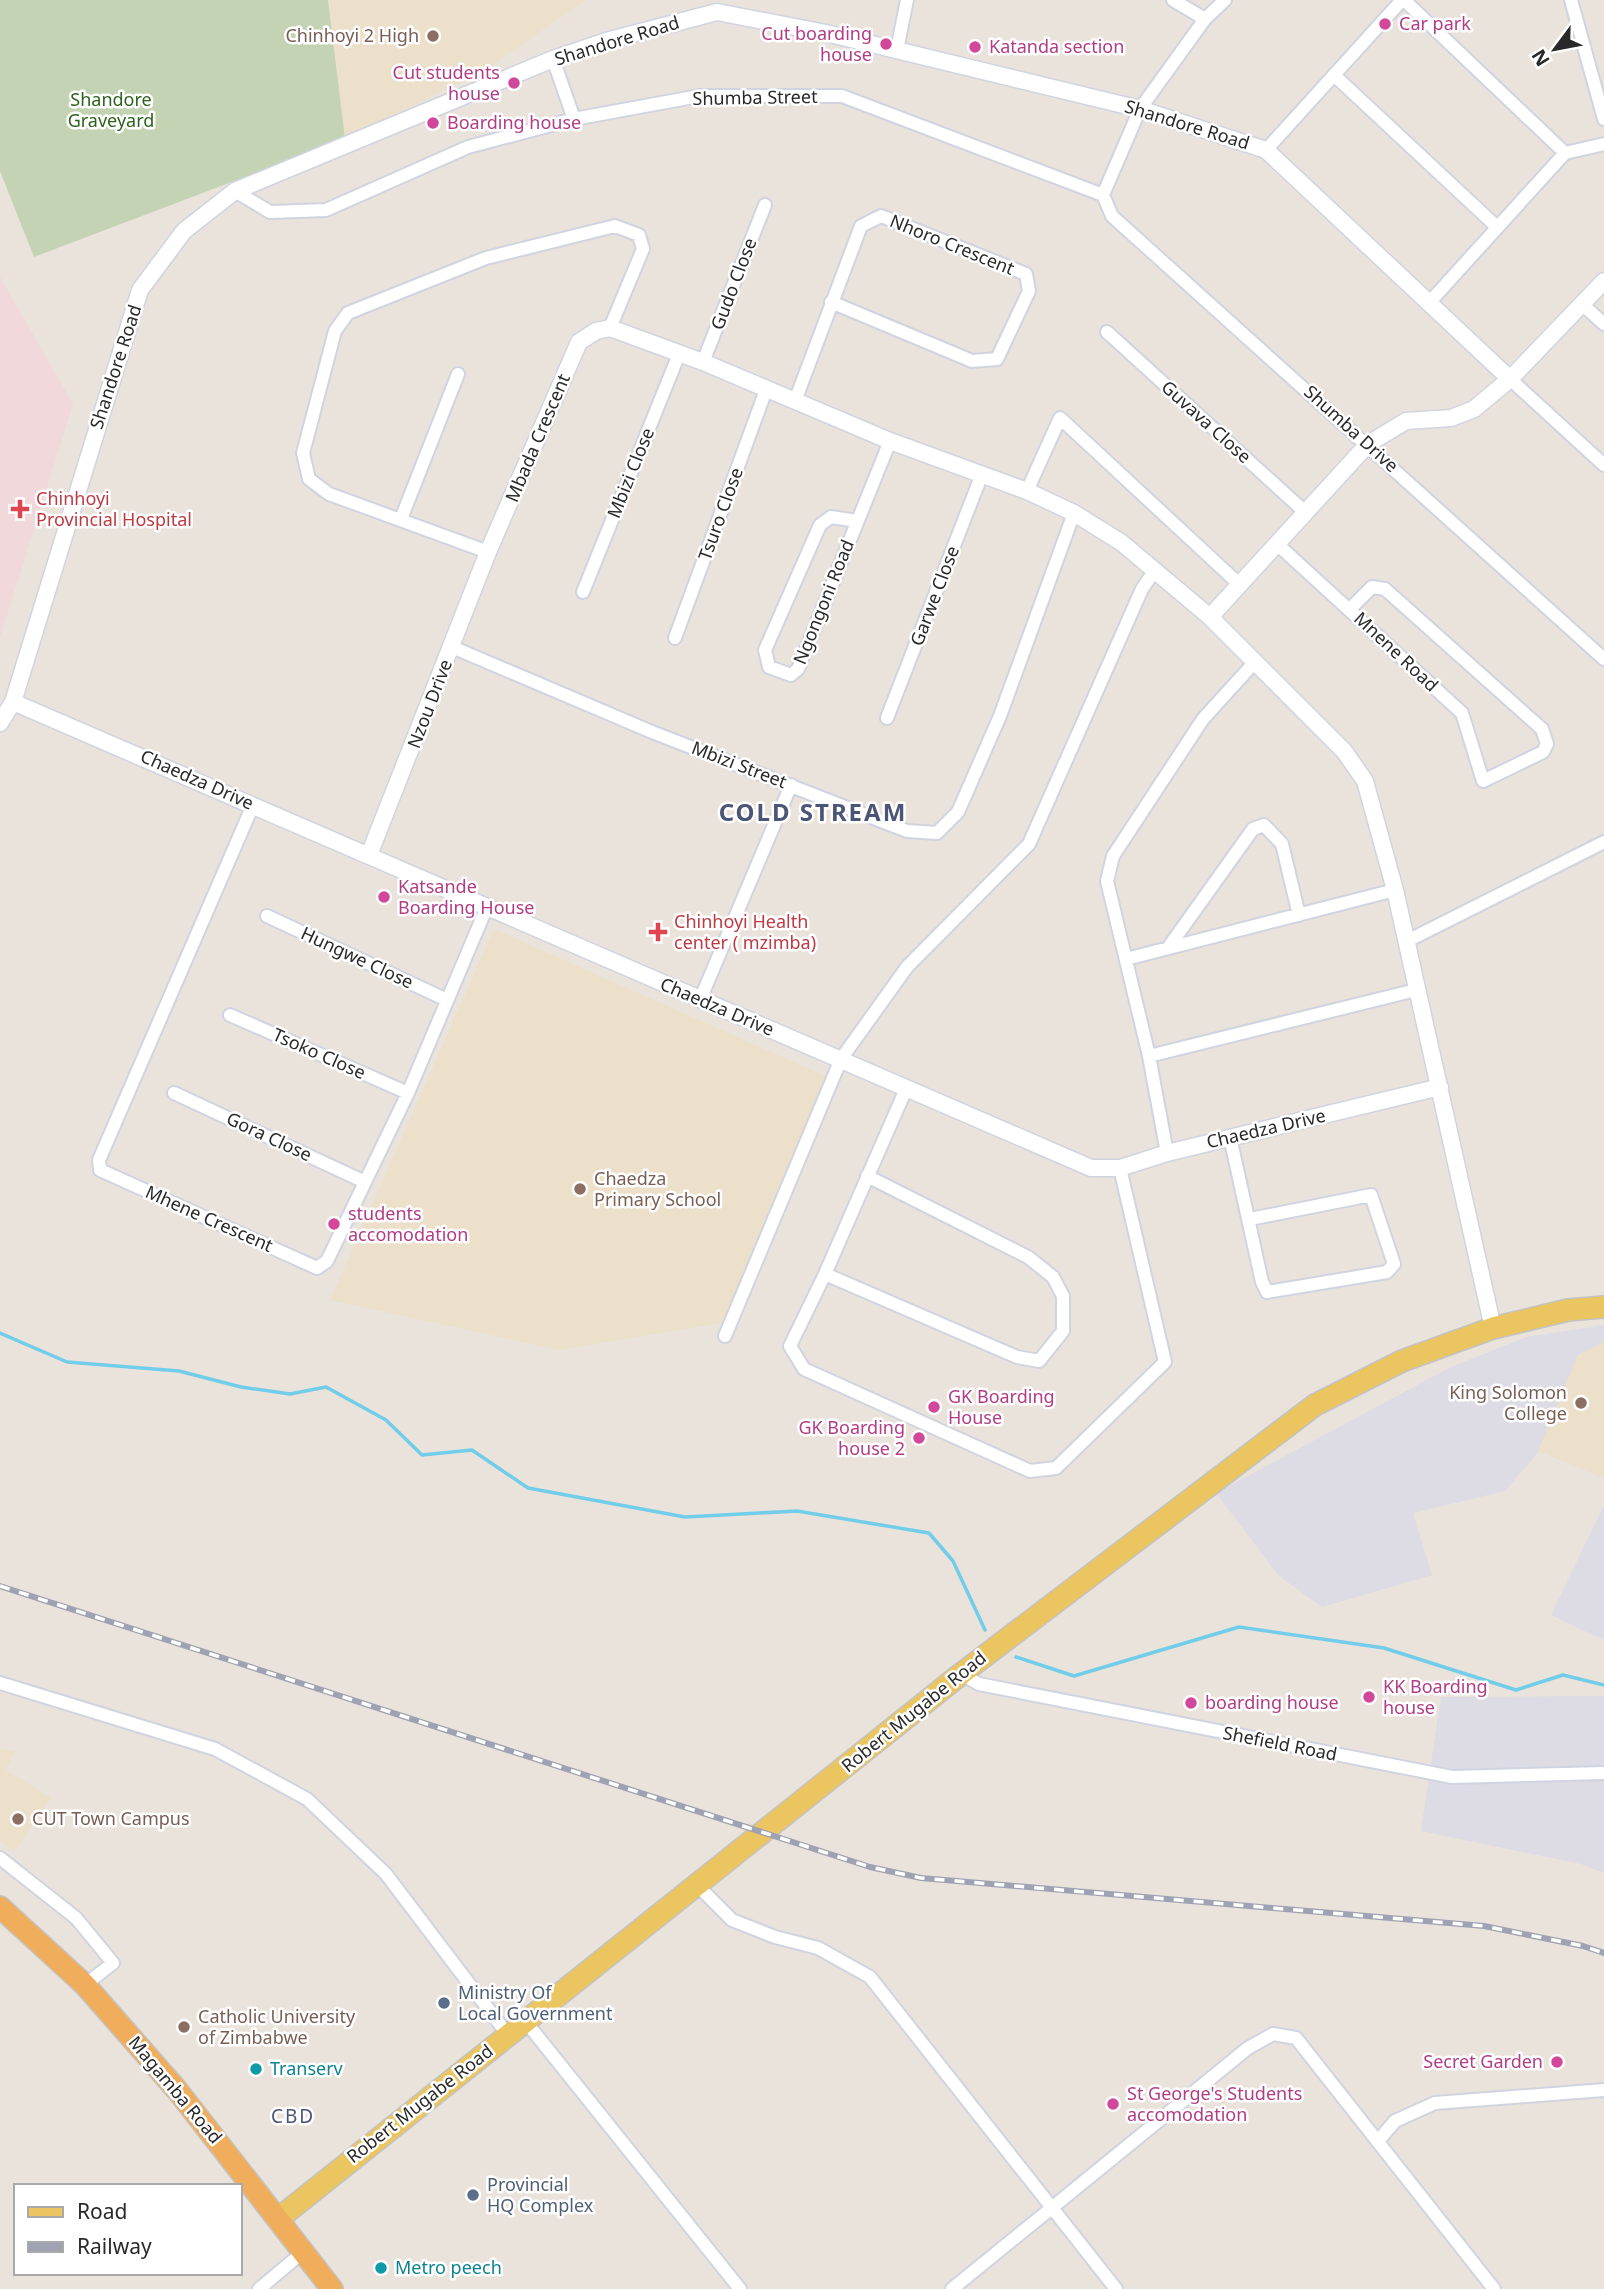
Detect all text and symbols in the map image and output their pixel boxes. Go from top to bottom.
street label: Shandore Road [551,10,682,70]
place label: Car park [1399,11,1471,35]
north arrow [1520,14,1590,84]
marker: Car park [1377,16,1393,32]
place label: Cut boarding house [761,21,872,66]
place label: Chinhoyi 2 High [285,23,419,47]
marker: Chinhoyi 2 High [425,28,441,44]
place label: Katanda section [989,34,1124,58]
marker: Cut boarding house [878,36,894,52]
marker: Katanda section [967,39,983,55]
text: N [1525,45,1556,71]
place label: Cut students house [393,60,500,105]
marker: Cut students house [506,75,522,91]
street label: Shumba Street [692,84,818,110]
park label: Shandore Graveyard [68,87,154,132]
street label: Shandore Road [1122,94,1253,154]
place label: Boarding house [447,110,581,134]
marker: Boarding house [425,115,441,131]
street label: Nhoro Crescent [887,208,1019,280]
street label: Gudo Close [705,234,762,333]
street label: Shandore Road [84,301,146,432]
street label: Mbada Crescent [499,369,575,505]
street label: Guvava Close [1157,375,1257,468]
street label: Shumba Drive [1299,379,1404,477]
street label: Mbizi Close [601,424,659,521]
street label: Tsuro Close [692,464,748,563]
place label: Chinhoyi Provincial Hospital [36,486,192,531]
marker: Chinhoyi Provincial Hospital [10,499,30,519]
street label: Ngongoni Road [787,536,859,668]
street label: Garwe Close [904,542,964,649]
street label: Mnene Road [1349,606,1444,696]
street label: Nzou Drive [401,656,457,752]
street label: Mbizi Street [688,735,791,793]
street label: Chaedza Drive [137,743,258,815]
district label: COLD STREAM [719,795,907,828]
place label: Katsande Boarding House [398,874,534,919]
marker: Katsande Boarding House [376,889,392,905]
place label: Chinhoyi Health center ( mzimba) [674,909,816,954]
street label: Hungwe Close [297,921,417,994]
marker: Chinhoyi Health center ( mzimba) [648,922,668,942]
street label: Chaedza Drive [657,971,778,1041]
street label: Tsoko Close [269,1022,370,1084]
street label: Chaedza Drive [1204,1103,1328,1153]
street label: Gora Close [223,1106,316,1166]
place label: Chaedza Primary School [594,1166,721,1211]
street label: Mhene Crescent [142,1179,277,1257]
marker: Chaedza Primary School [572,1181,588,1197]
place label: students accomodation [348,1201,468,1246]
marker: students accomodation [326,1216,342,1232]
place label: King Solomon College [1449,1380,1567,1425]
place label: GK Boarding House [948,1384,1055,1429]
marker: King Solomon College [1573,1395,1589,1411]
marker: GK Boarding House [926,1399,942,1415]
place label: GK Boarding house 2 [798,1415,905,1460]
marker: GK Boarding house 2 [911,1430,927,1446]
street label: Robert Mugabe Road [836,1645,991,1777]
place label: KK Boarding house [1383,1674,1488,1719]
marker: KK Boarding house [1361,1689,1377,1705]
place label: boarding house [1205,1690,1339,1714]
marker: boarding house [1183,1695,1199,1711]
street label: Shefield Road [1221,1720,1339,1766]
place label: CUT Town Campus [32,1806,190,1830]
marker: CUT Town Campus [10,1811,26,1827]
place label: Ministry Of Local Government [458,1980,613,2025]
marker: Ministry Of Local Government [436,1995,452,2011]
place label: Catholic University of Zimbabwe [198,2004,356,2049]
marker: Catholic University of Zimbabwe [176,2019,192,2035]
street label: Magamba Road [124,2030,228,2148]
street label: Robert Mugabe Road [341,2038,498,2168]
place label: Secret Garden [1423,2049,1543,2073]
marker: Secret Garden [1549,2054,1565,2070]
place label: Transerv [270,2056,344,2080]
marker: Transerv [248,2061,264,2077]
place label: St George's Students accomodation [1127,2081,1302,2126]
marker: St George's Students accomodation [1105,2096,1121,2112]
district label: CBD [271,2103,315,2129]
place label: Provincial HQ Complex [487,2172,594,2217]
legend [14,2184,242,2275]
marker: Provincial HQ Complex [465,2187,481,2203]
text: Road [77,2197,127,2225]
text: Railway [77,2232,152,2260]
place label: Metro peech [395,2255,502,2279]
marker: Metro peech [373,2260,389,2276]

